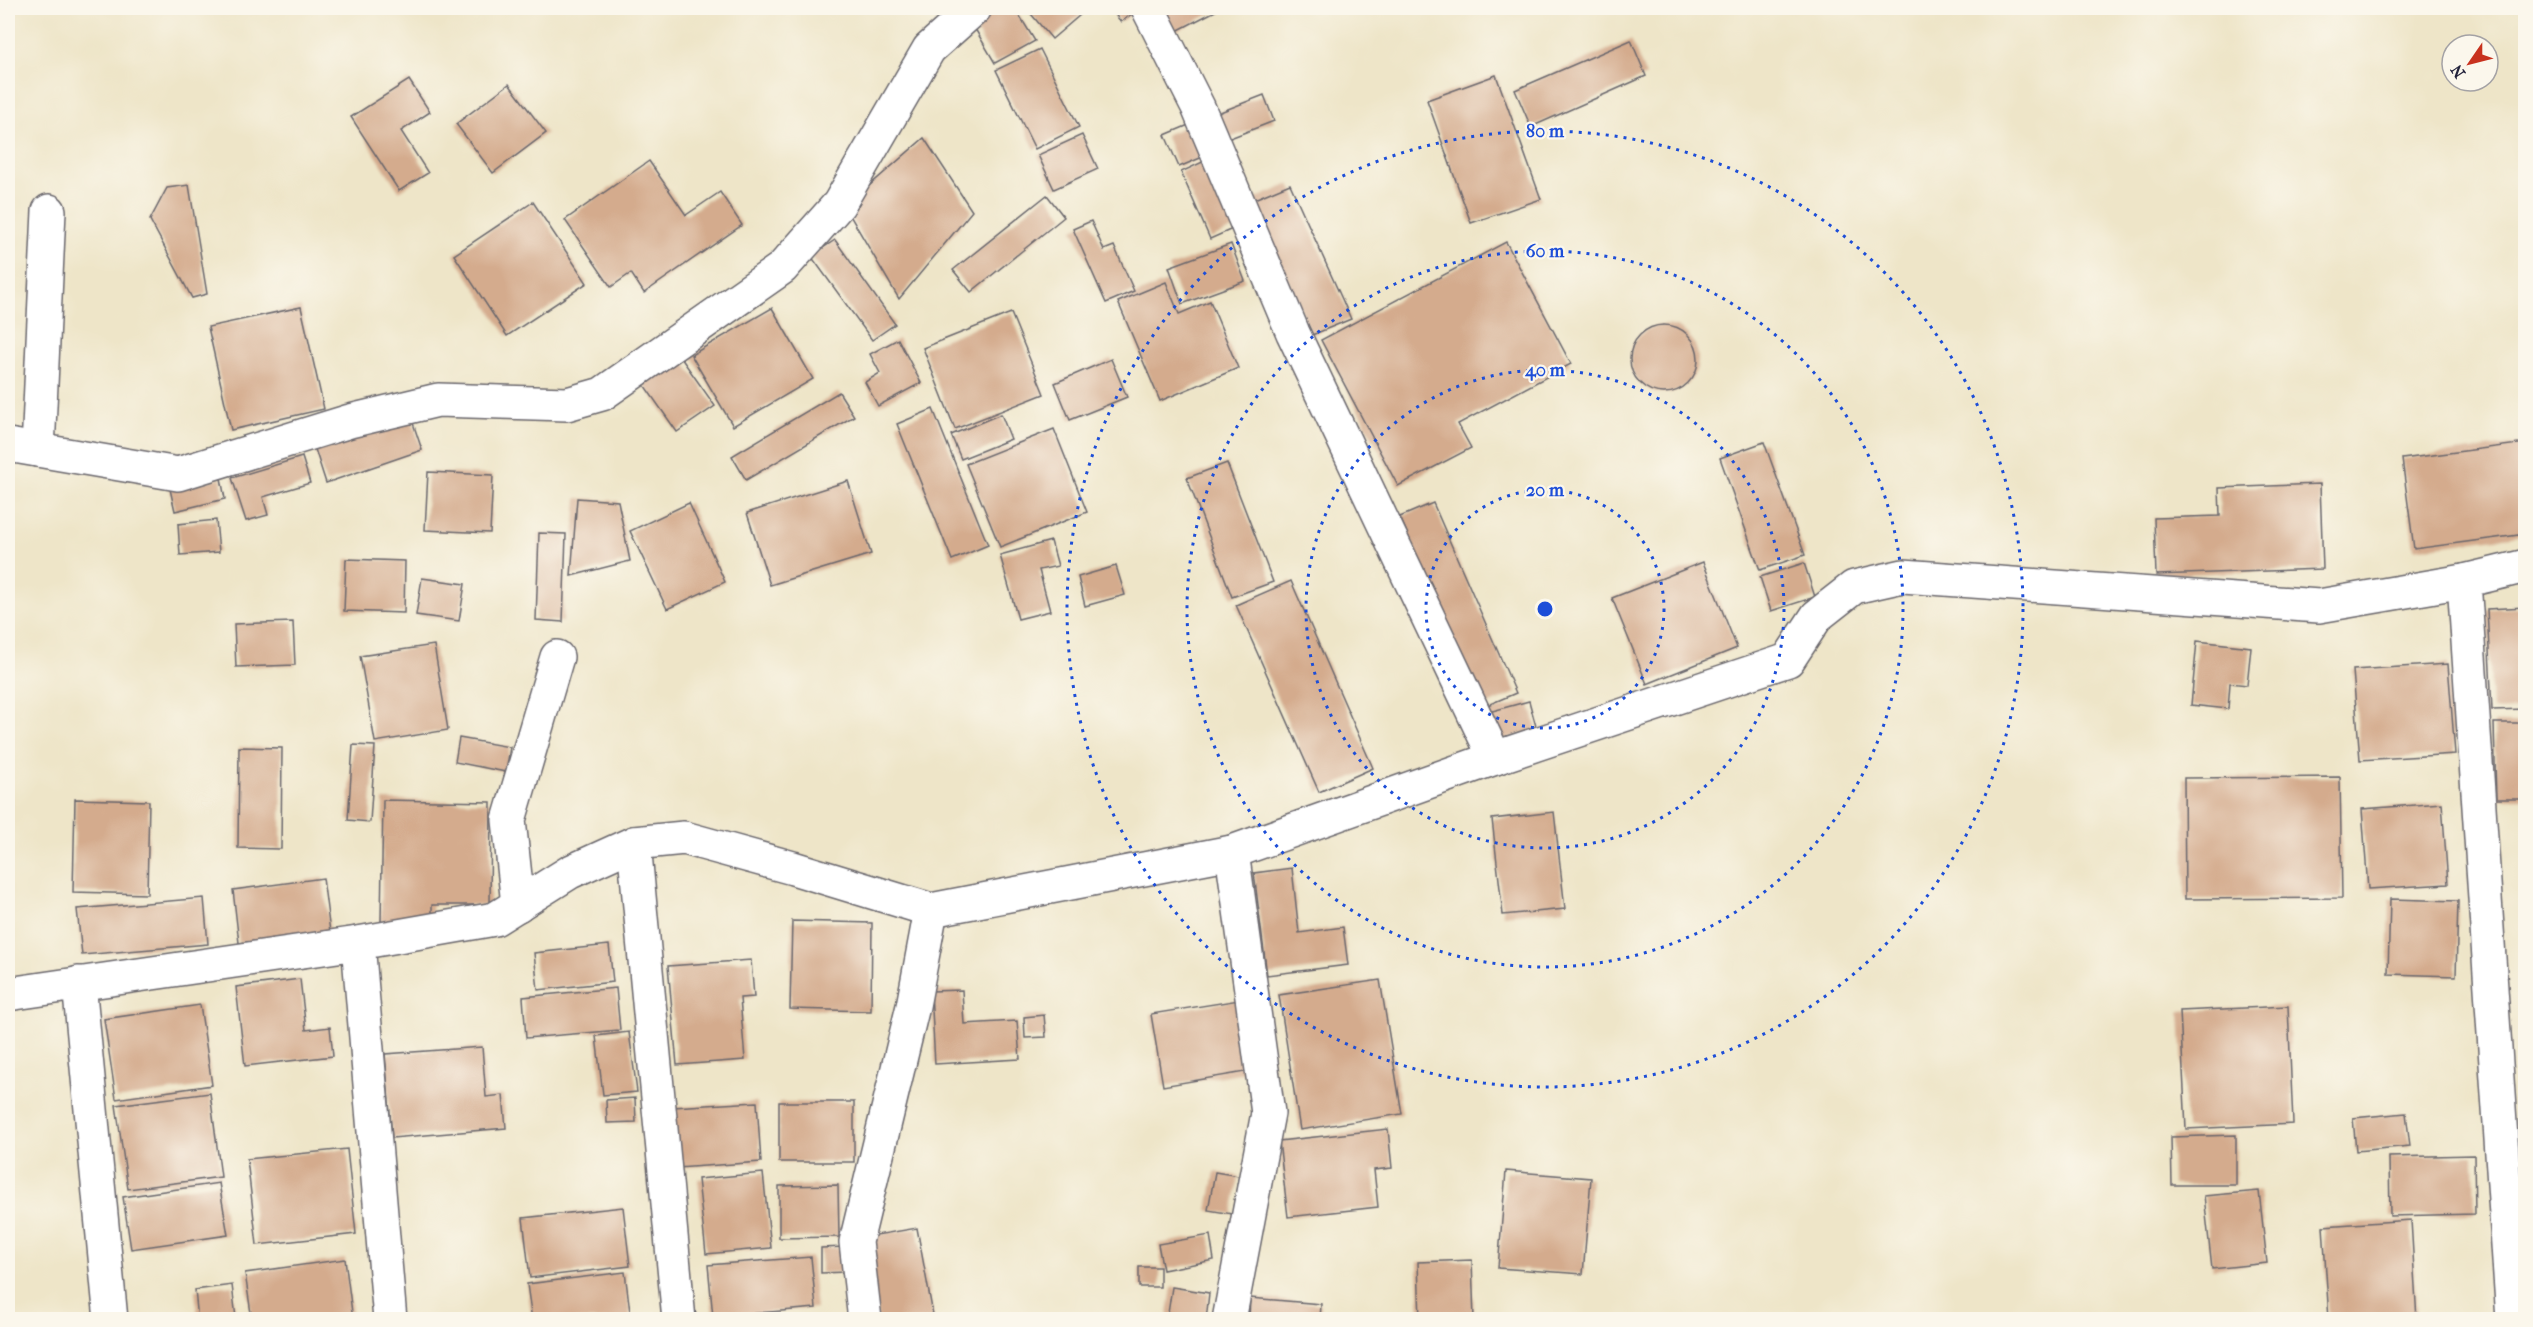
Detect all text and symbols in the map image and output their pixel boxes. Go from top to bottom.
north arrow [2440,33,2500,93]
text: N [2446,60,2469,82]
text: 80 m [1526,121,1565,142]
text: 60 m [1526,241,1565,262]
text: 40 m [1524,360,1566,381]
text: 20 m [1526,480,1565,501]
centre of rings [1535,599,1555,619]

